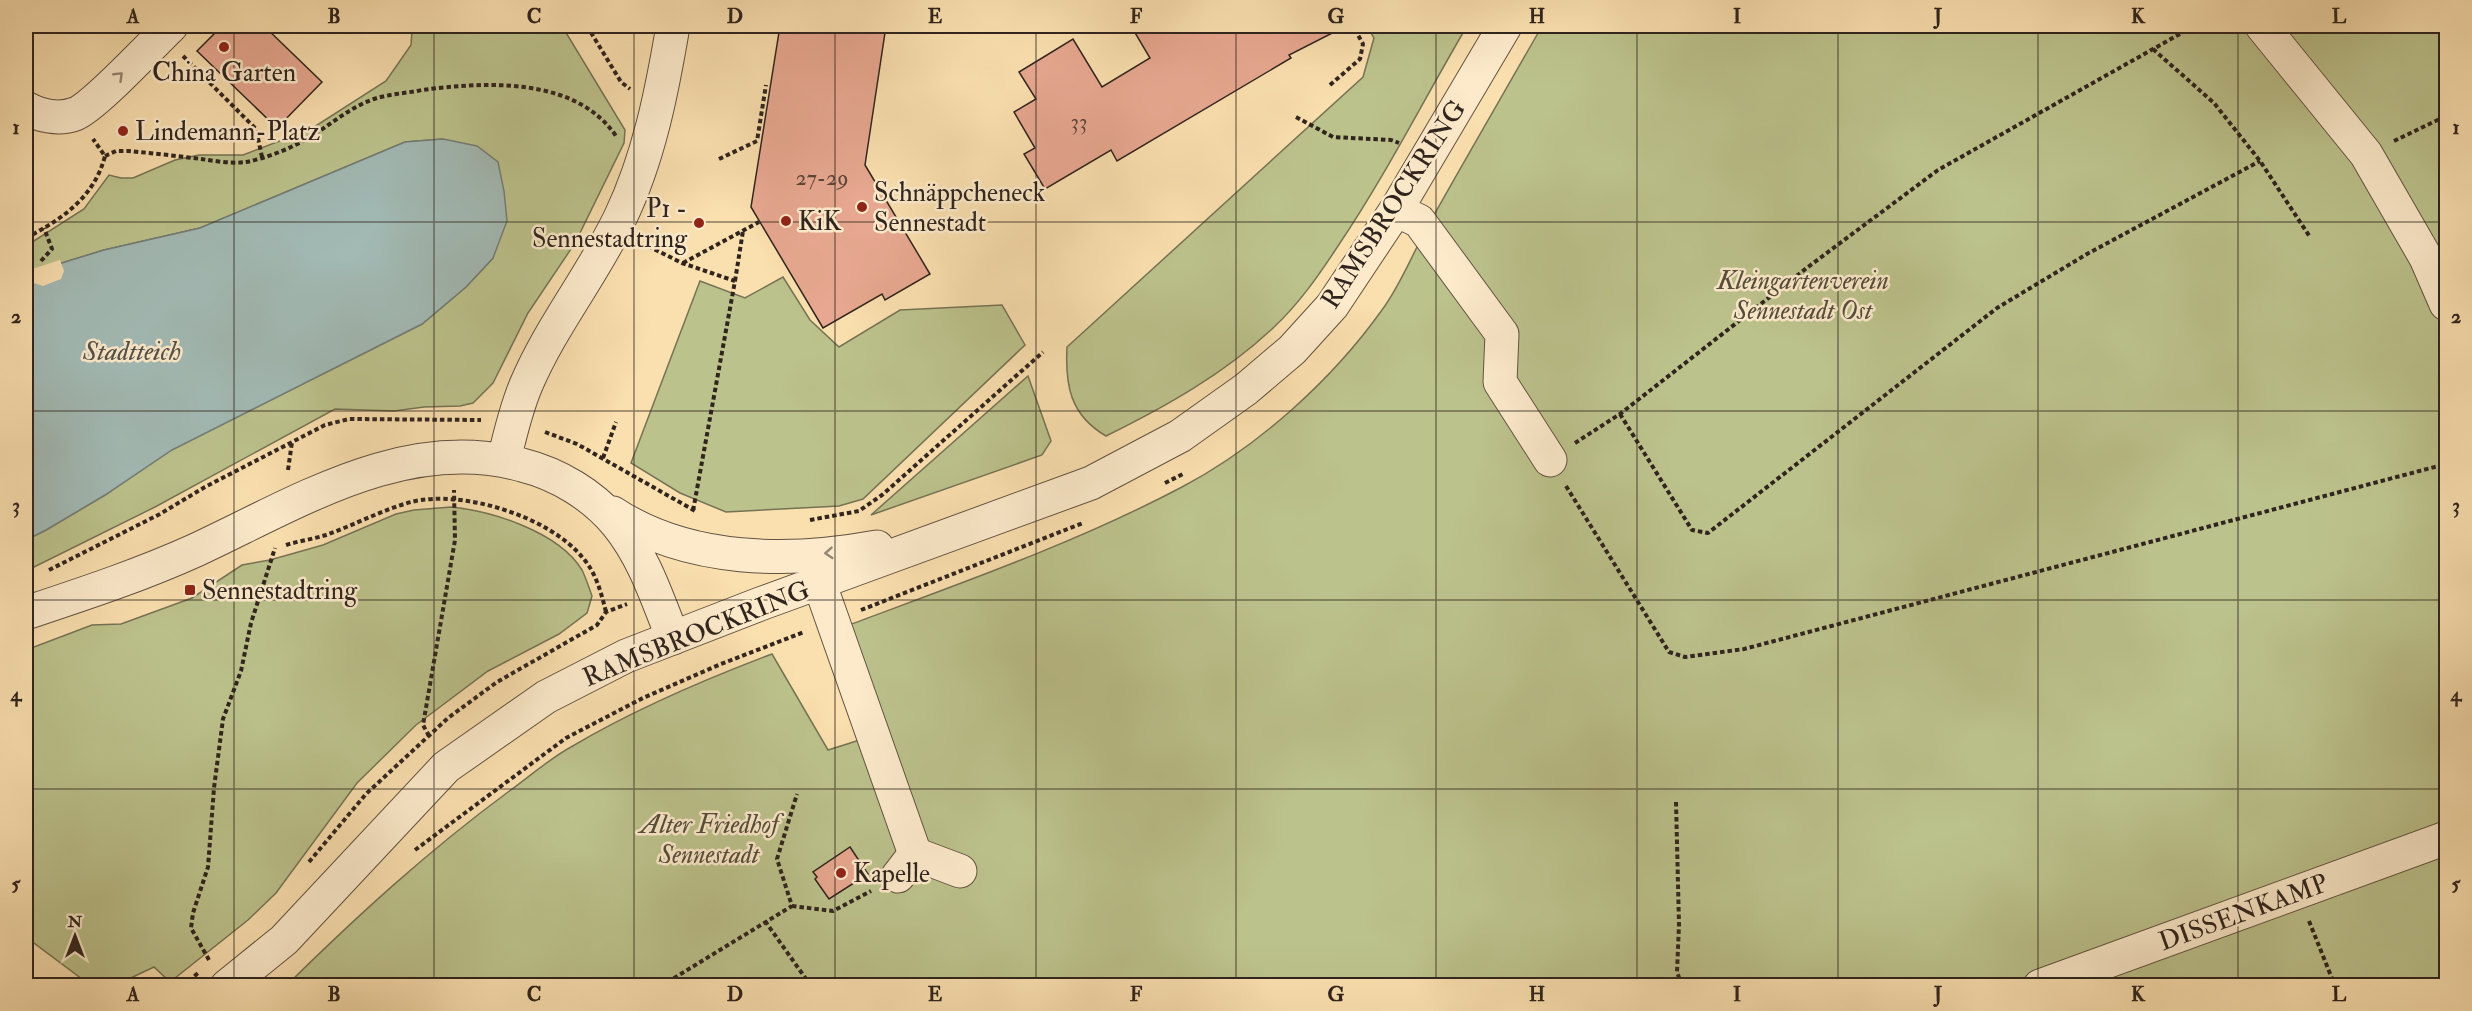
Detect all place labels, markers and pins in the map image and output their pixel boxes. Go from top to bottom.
marker: China Garten [217,40,231,54]
place label: China Garten [152,57,296,89]
place label: Lindemann-Platz [135,116,320,148]
marker: Lindemann-Platz [116,124,130,138]
place label: Schnäppcheneck Sennestadt [874,177,1046,239]
place label: P1 - Sennestadtring [532,193,688,255]
marker: Schnäppcheneck Sennestadt [855,200,869,214]
place label: KiK [798,206,842,238]
marker: KiK [779,214,793,228]
marker: P1 - Sennestadtring [692,216,706,230]
place label: Sennestadtring [202,575,358,607]
marker: Sennestadtring [183,583,197,597]
place label: Kapelle [853,858,930,891]
marker: Kapelle [834,866,848,880]

